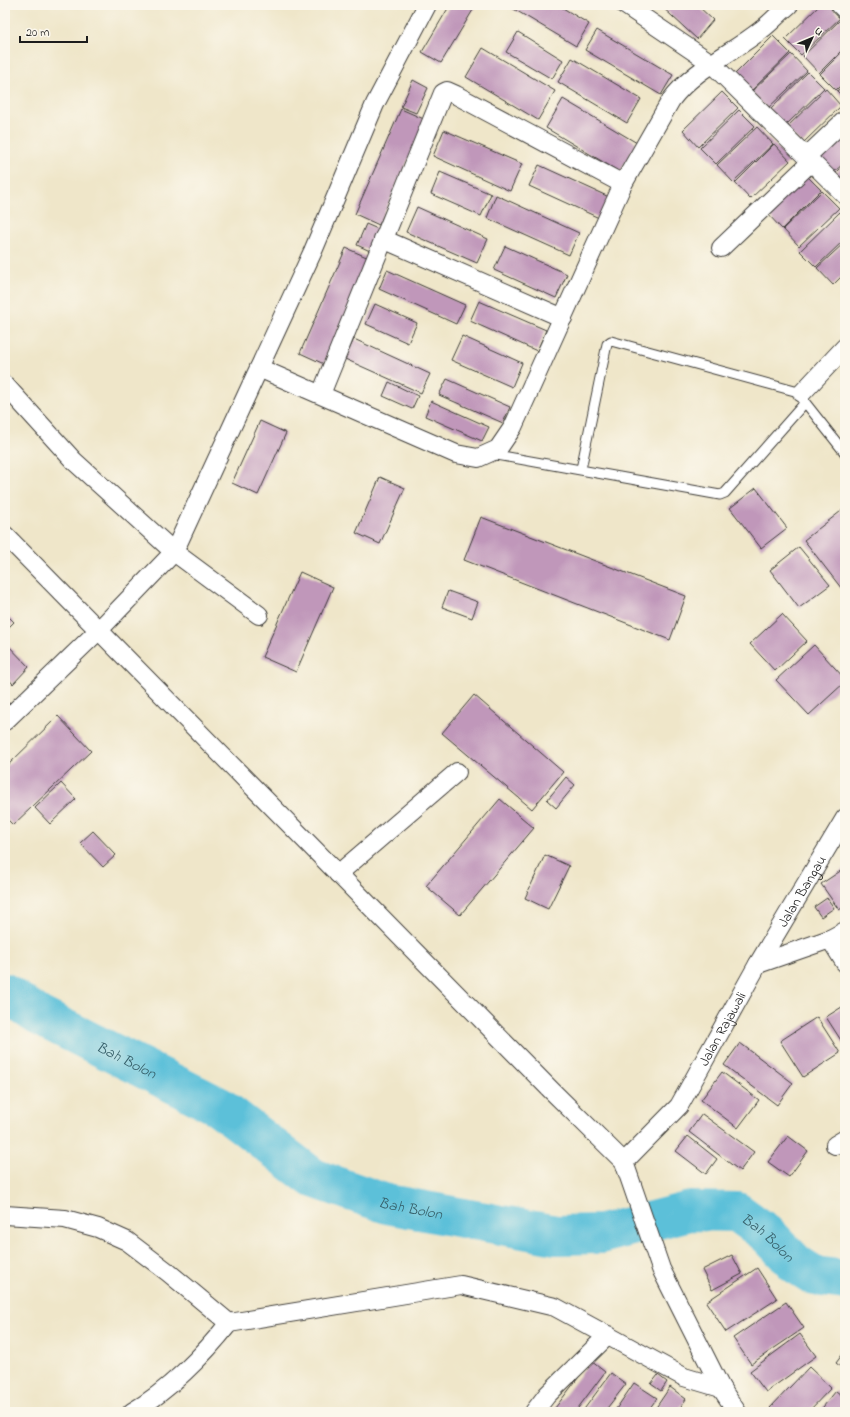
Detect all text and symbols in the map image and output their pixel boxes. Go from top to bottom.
scale bar [20,18,87,44]
north arrow [792,18,832,58]
text: 20 m [26,24,49,42]
text: U [810,24,827,40]
street label: Jalan Bangau [773,852,832,932]
street label: Jalan Rajawali [694,988,752,1070]
water label: Bah Bolon [92,1037,160,1085]
water label: Bah Bolon [375,1192,445,1226]
water label: Bah Bolon [736,1209,799,1268]

